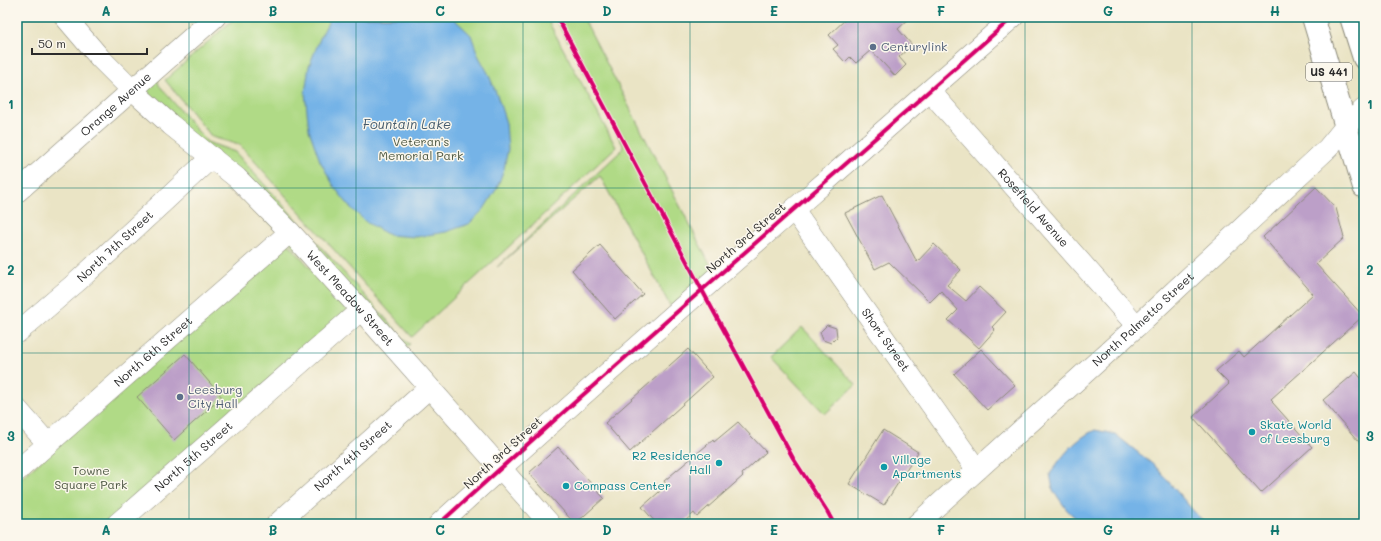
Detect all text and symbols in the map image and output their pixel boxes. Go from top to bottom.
text: A [101,2,111,19]
text: B [269,2,278,19]
text: C [435,2,445,19]
text: D [602,2,612,19]
text: E [770,2,778,19]
text: F [937,2,945,19]
text: G [1103,2,1113,19]
text: H [1270,2,1280,19]
scale bar [32,30,147,56]
text: 50 m [38,35,66,51]
place label: Centurylink [881,38,947,54]
marker: Centurylink [868,42,878,52]
road number: US 441 [1306,63,1352,81]
street label: Orange Avenue [76,68,154,139]
text: 1 [8,95,14,112]
text: 1 [1367,95,1373,112]
water label: Fountain Lake [363,115,451,132]
park label: Veteran's Memorial Park [379,133,463,163]
street label: Rosefield Avenue [995,165,1073,250]
street label: North 3rd Street [702,198,789,276]
street label: North 7th Street [73,206,156,285]
street label: West Meadow Street [303,246,398,349]
text: 2 [7,261,15,278]
text: 2 [1366,261,1374,278]
street label: North Palmetto Street [1088,268,1197,370]
street label: Short Street [858,305,914,374]
street label: North 6th Street [110,312,195,390]
place label: Leesburg City Hall [188,381,242,411]
marker: Leesburg City Hall [175,392,185,402]
street label: North 3rd Street [460,413,545,492]
street label: North 4th Street [310,416,395,494]
place label: Skate World of Leesburg [1260,416,1332,446]
street label: North 5th Street [151,417,236,495]
text: 3 [7,427,15,444]
marker: Skate World of Leesburg [1247,427,1257,437]
text: 3 [1366,427,1374,444]
place label: R2 Residence Hall [632,447,711,477]
place label: Village Apartments [892,451,961,481]
marker: R2 Residence Hall [714,458,724,468]
park label: Towne Square Park [55,462,128,492]
marker: Village Apartments [879,462,889,472]
place label: Compass Center [574,477,671,493]
marker: Compass Center [561,481,571,491]
text: A [101,521,111,538]
text: B [269,521,278,538]
text: C [435,521,445,538]
text: D [602,521,612,538]
text: E [770,521,778,538]
text: F [937,521,945,538]
text: G [1103,521,1113,538]
text: H [1270,521,1280,538]

